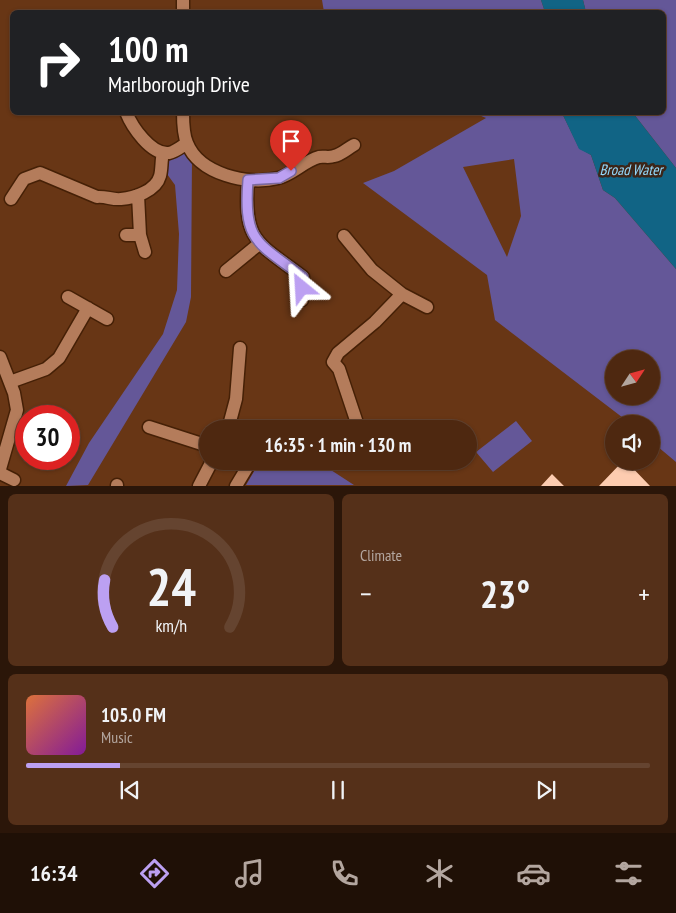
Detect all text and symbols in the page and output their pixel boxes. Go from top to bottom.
text: 100 m [108,26,189,72]
icon: right [25,30,90,95]
text: Marlborough Drive [108,70,250,98]
pin [270,120,312,171]
icon: arrive [277,127,305,155]
water label: Broad Water [600,160,664,179]
position arrow [275,261,327,313]
north arrow [605,350,660,405]
map controls [605,350,660,470]
speed limit sign: 30 [15,405,80,470]
button: sound [605,415,660,470]
text: 16:35 · 1 min · 130 m [265,433,411,457]
text: Climate [360,545,402,565]
text: 24 [146,553,196,620]
text: 23° [480,569,530,618]
text: − [360,575,372,612]
text: + [638,575,650,612]
text: km/h [155,614,187,637]
text: 105.0 FM [101,703,166,727]
text: Music [101,727,133,747]
icon: previous [116,776,144,804]
icon: pause [324,776,352,804]
icon: next [532,776,560,804]
icon: directions [137,856,172,891]
icon: music [232,856,267,891]
icon: phone [327,856,362,891]
icon: climate [422,856,457,891]
icon: car [516,856,551,891]
icon: filters [611,856,646,891]
text: 16:34 [30,859,77,887]

